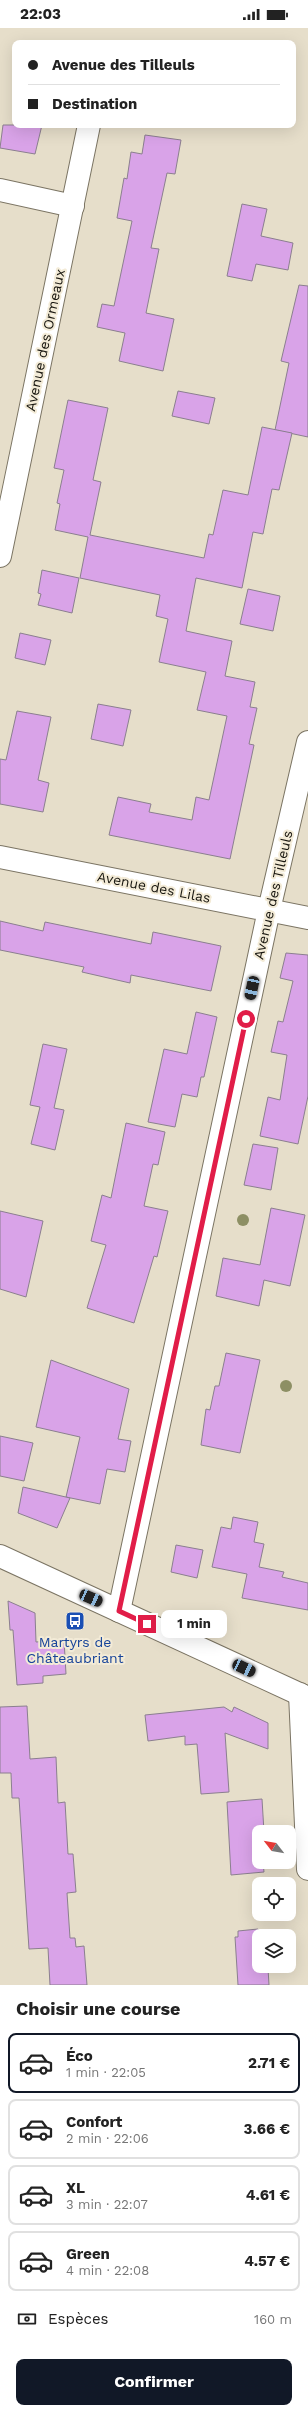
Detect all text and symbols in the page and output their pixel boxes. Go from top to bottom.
text: 22:03 [20,5,61,23]
text: Avenue des Tilleuls [52,56,195,74]
text: Destination [52,95,137,113]
street label: Avenue des Ormeaux [22,267,68,413]
street label: Avenue des Tilleuls [250,829,296,961]
street label: Avenue des Lilas [96,868,212,906]
car [244,975,260,1001]
route start [237,1010,255,1028]
car [78,1588,104,1608]
bus stop icon: Martyrs de Châteaubriant [64,1610,86,1632]
callout: 1 min [161,1610,227,1638]
route end [138,1615,156,1633]
text: 1 min [177,1616,211,1631]
place label: Martyrs de Châteaubriant [27,1634,124,1666]
car [231,1657,257,1679]
north arrow [252,1825,296,1869]
map controls [252,1825,296,1973]
button: locate [252,1877,296,1921]
button: layers [252,1929,296,1973]
text: Choisir une course [16,1998,180,2019]
icon: car [18,2045,54,2081]
text: Éco [66,2047,93,2065]
text: 2.71 € [248,2054,290,2072]
text: 1 min · 22:05 [66,2065,146,2080]
icon: car [18,2111,54,2147]
text: Confort [66,2113,122,2131]
text: 3.66 € [244,2120,290,2138]
text: 2 min · 22:06 [66,2131,149,2146]
icon: car [18,2177,54,2213]
text: XL [66,2179,85,2197]
text: 4.61 € [246,2186,290,2204]
text: 3 min · 22:07 [66,2197,148,2212]
icon: car [18,2243,54,2279]
text: Green [66,2245,110,2263]
text: 4.57 € [244,2252,290,2270]
text: 4 min · 22:08 [66,2263,149,2278]
icon: cash [16,2308,38,2330]
text: Espèces [48,2310,109,2328]
text: 160 m [254,2312,292,2327]
button: Confirmer [16,2359,292,2405]

